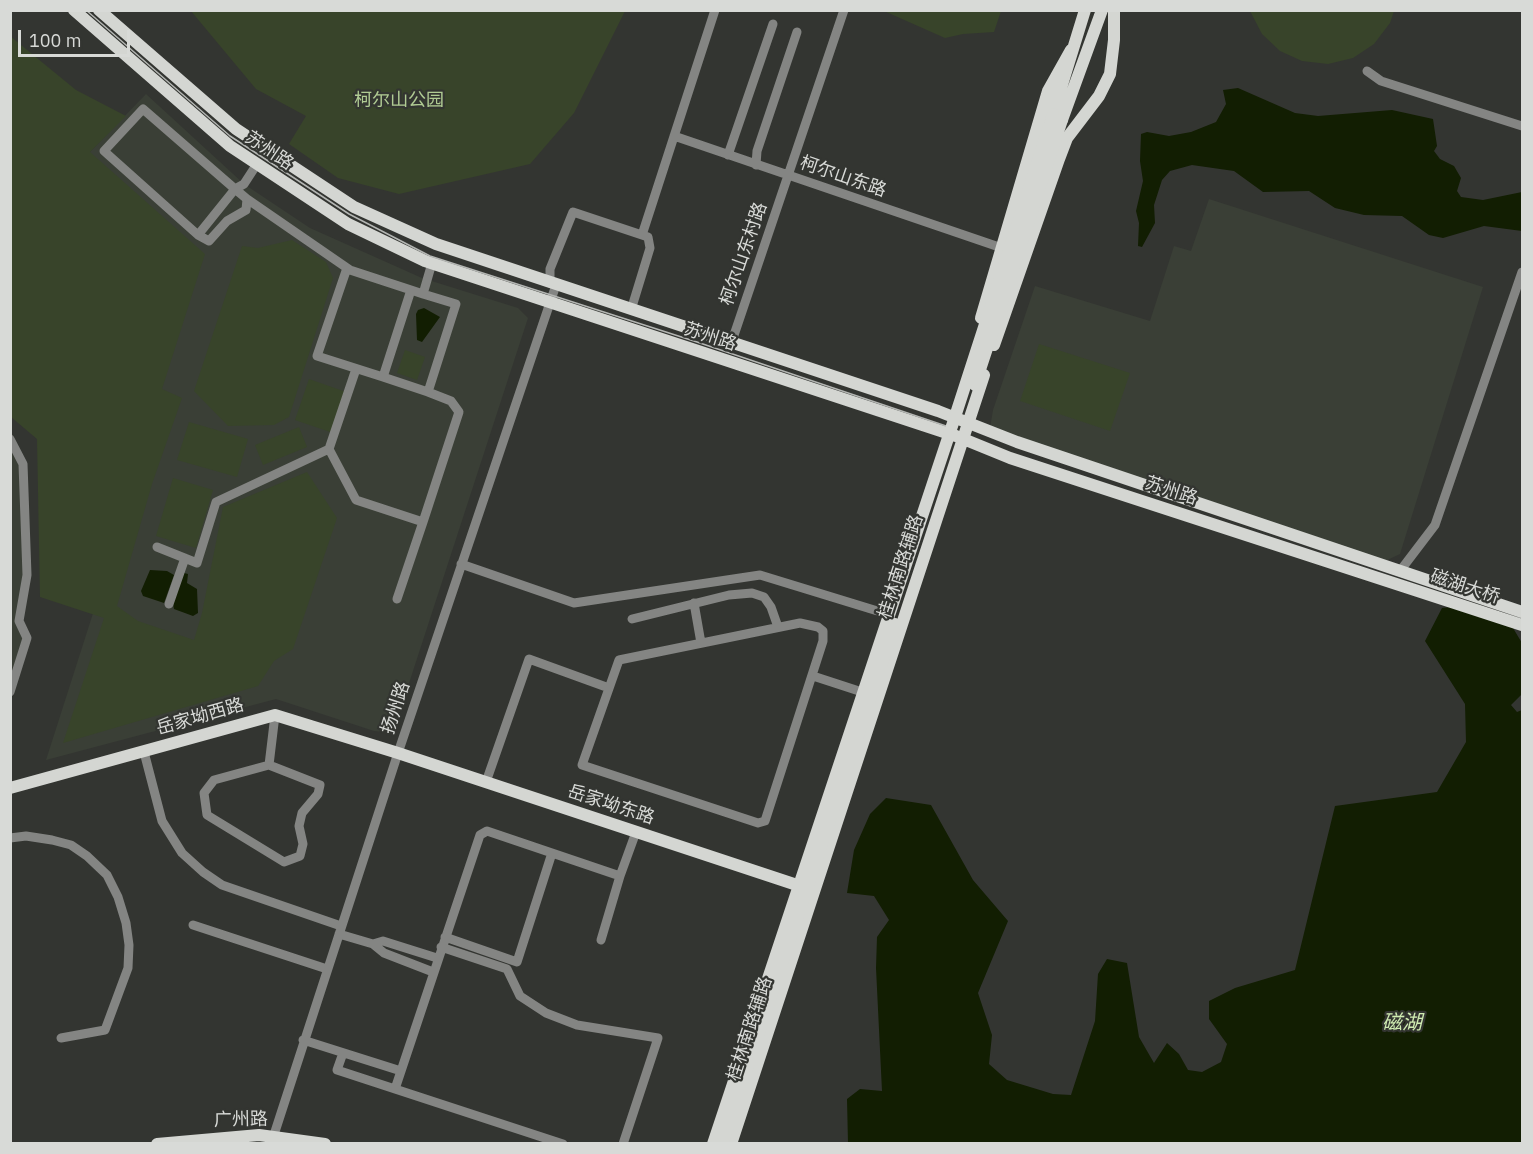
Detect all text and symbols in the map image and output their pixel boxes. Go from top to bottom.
scale bar [21,18,134,56]
text: 100 m [29,29,81,52]
park label: 柯尔山公园 [354,90,444,112]
street label: 苏州路 [241,127,297,175]
street label: 柯尔山东路 [797,152,889,202]
street label: 柯尔山东村路 [716,199,772,309]
street label: 苏州路 [681,318,739,356]
street label: 苏州路 [1142,472,1200,510]
street label: 桂林南路辅路 [874,512,928,622]
street label: 磁湖大桥 [1427,566,1503,608]
street label: 扬州路 [377,679,415,737]
street label: 岳家坳西路 [154,694,246,740]
street label: 岳家坳东路 [565,781,657,829]
street label: 桂林南路辅路 [723,974,777,1084]
water label: 磁湖 [1382,1011,1422,1035]
street label: 广州路 [214,1109,268,1131]

